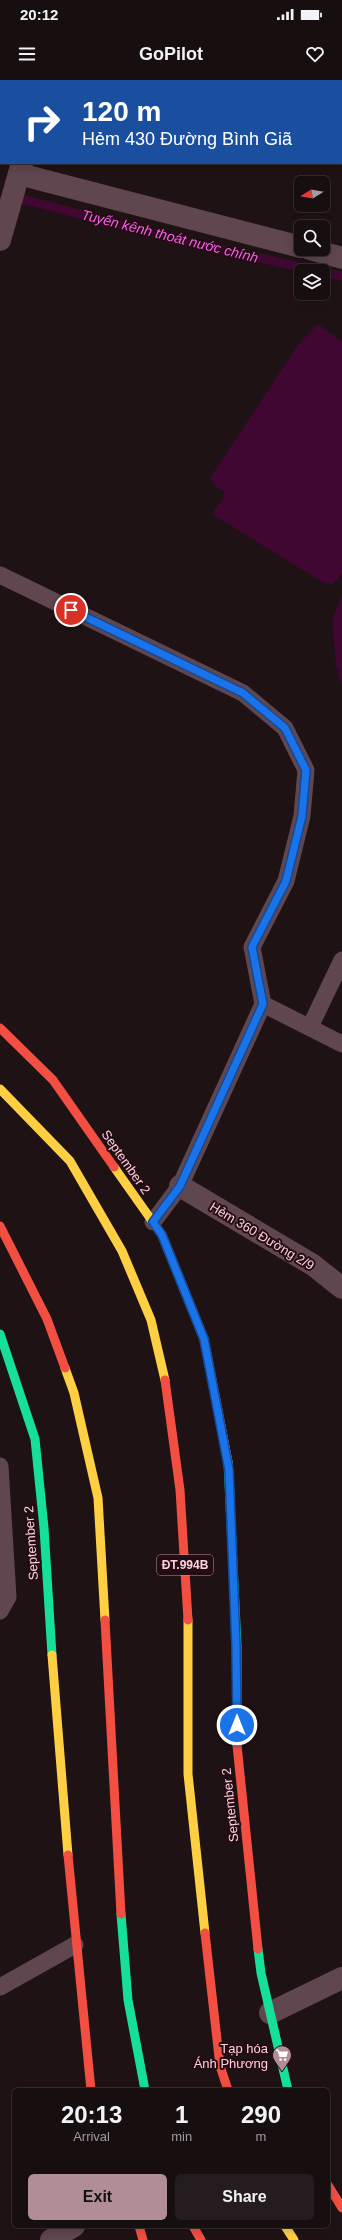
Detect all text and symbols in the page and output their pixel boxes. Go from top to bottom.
text: 20:12 [20,6,58,23]
icon: menu [16,43,38,65]
icon: heart [304,43,326,65]
text: GoPilot [139,44,203,64]
icon: right [16,96,68,148]
text: 120 m [82,96,161,127]
text: Hẻm 430 Đường Bình Giã [82,129,292,149]
north arrow [294,176,330,212]
map controls [294,176,330,300]
water label: Tuyến kênh thoát nước chính [80,206,260,266]
button: search [294,220,330,256]
button: layers [294,264,330,300]
pin [54,593,88,627]
icon: arrive [60,599,82,621]
street label: September 2 [99,1127,153,1197]
street label: Hẻm 360 Đường 2/9 [207,1199,317,1273]
street label: September 2 [21,1505,41,1581]
road number: ĐT.994B [157,1555,213,1575]
position arrow [216,1704,258,1746]
street label: September 2 [219,1767,241,1843]
place label: Tạp hóa Ánh Phương [194,2041,269,2071]
supermarket icon: Tạp hóa Ánh Phương [271,2044,293,2072]
text: 20:13 [61,2101,122,2128]
text: 1 [175,2101,188,2128]
text: 290 [241,2101,281,2128]
text: Arrival [73,2129,110,2144]
text: min [171,2129,192,2144]
text: m [256,2129,266,2144]
button: Exit [28,2174,167,2220]
button: Share [175,2174,314,2220]

